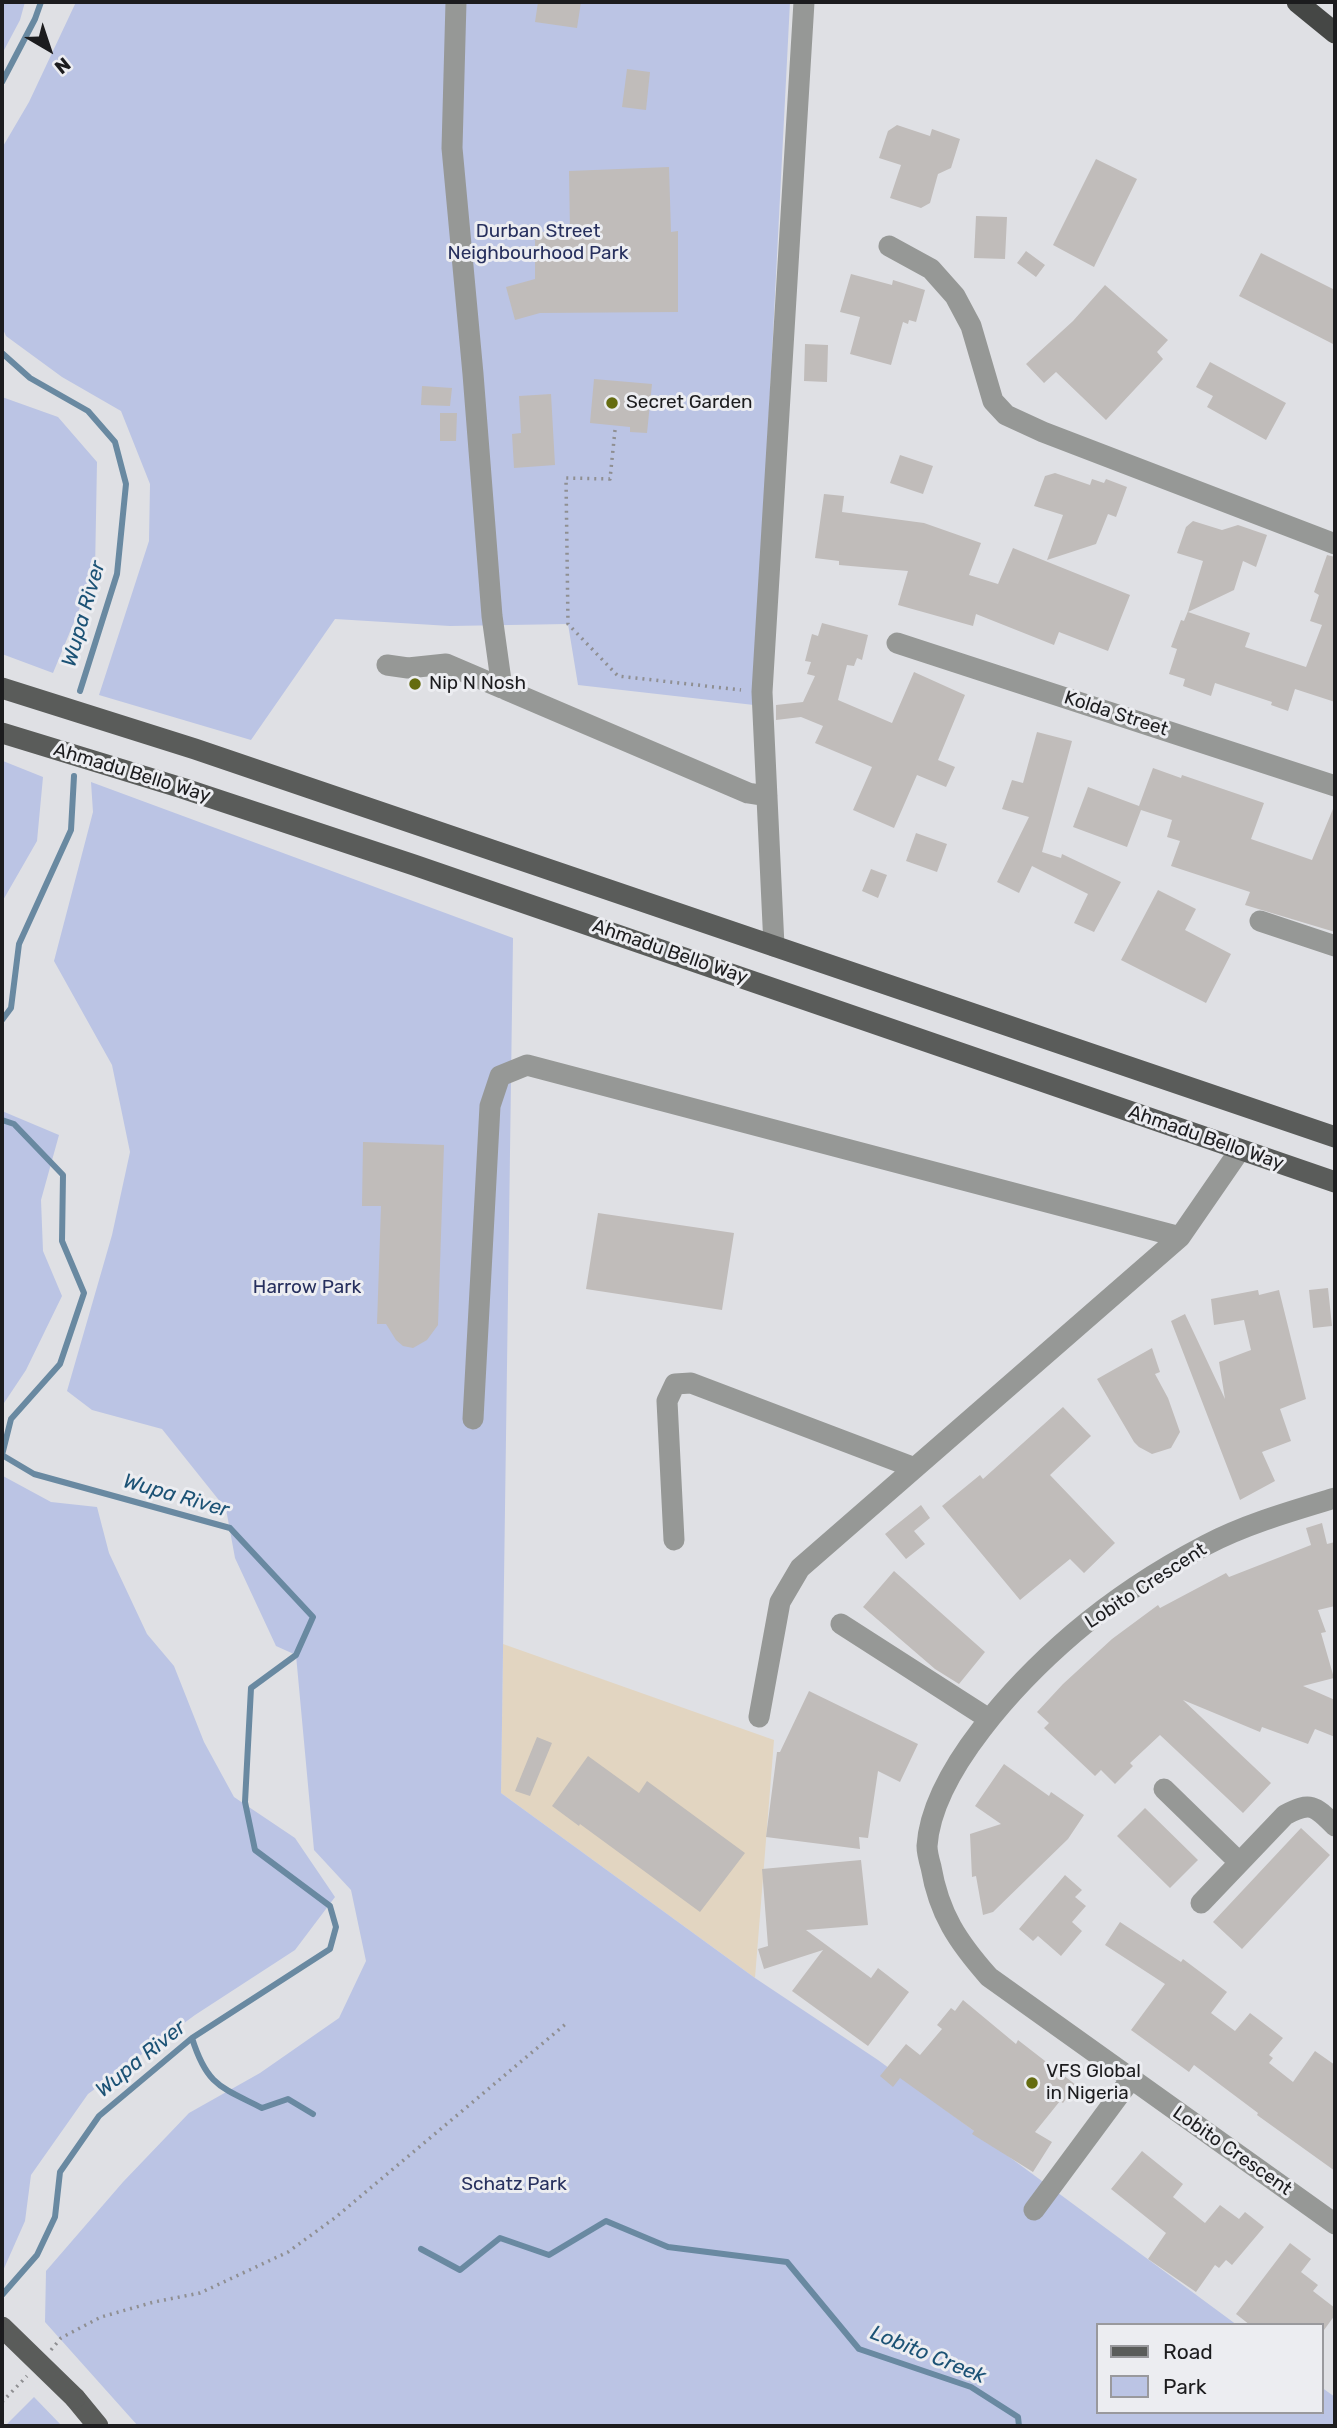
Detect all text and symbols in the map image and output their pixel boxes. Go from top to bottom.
north arrow [14,14,84,84]
text: N [50,52,75,79]
park label: Durban Street Neighbourhood Park [447,221,629,265]
place label: Secret Garden [626,392,753,414]
marker: Secret Garden [604,395,620,411]
water label: Wupa River [57,558,111,670]
place label: Nip N Nosh [429,673,526,695]
marker: Nip N Nosh [407,676,423,692]
street label: Kolda Street [1061,687,1171,741]
street label: Ahmadu Bello Way [51,738,213,808]
street label: Ahmadu Bello Way [589,915,751,989]
street label: Ahmadu Bello Way [1125,1101,1287,1175]
park label: Harrow Park [253,1277,361,1299]
water label: Wupa River [120,1469,232,1523]
street label: Lobito Crescent [1081,1538,1211,1634]
water label: Wupa River [91,2015,191,2103]
place label: VFS Global in Nigeria [1046,2061,1141,2105]
marker: VFS Global in Nigeria [1024,2075,1040,2091]
street label: Lobito Crescent [1168,2101,1296,2201]
park label: Schatz Park [461,2174,567,2196]
water label: Lobito Creek [867,2320,989,2390]
legend [1096,2323,1323,2414]
text: Road [1163,2339,1213,2364]
text: Park [1163,2374,1207,2399]

